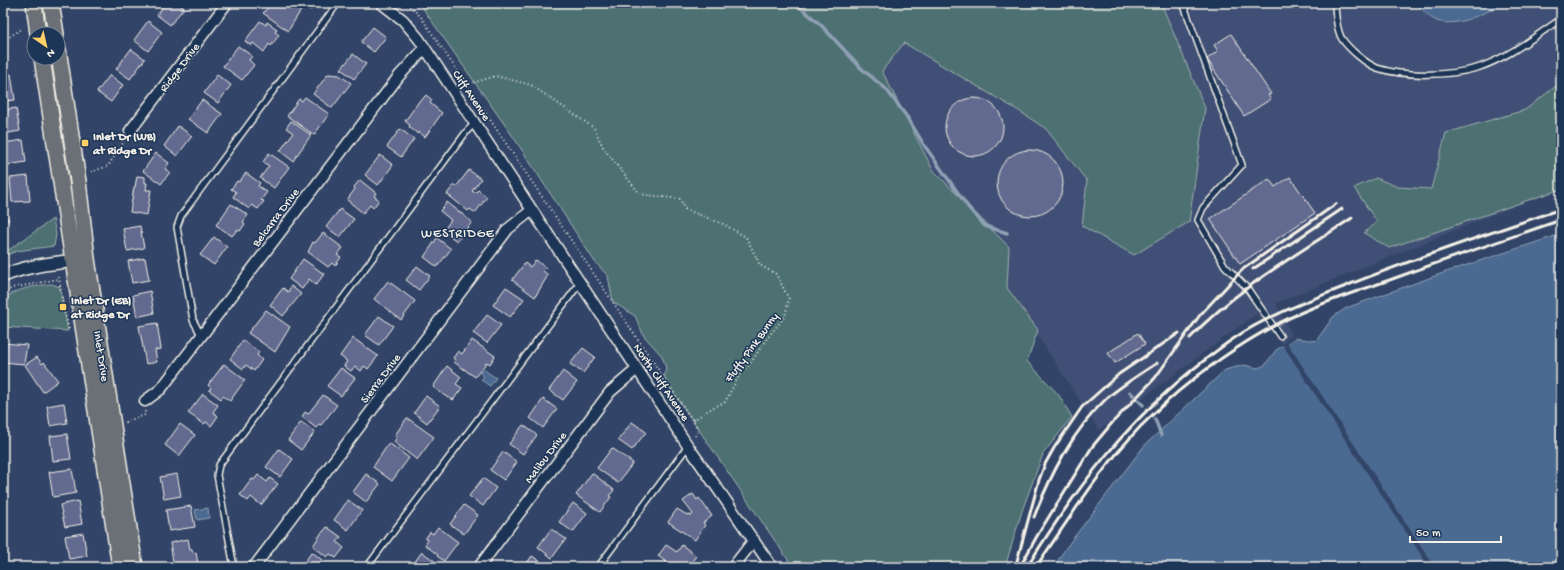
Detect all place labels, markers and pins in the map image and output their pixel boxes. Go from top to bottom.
place label: Inlet Dr (WB) at Ridge Dr [92,131,156,159]
marker: Inlet Dr (WB) at Ridge Dr [80,138,90,148]
place label: Inlet Dr (EB) at Ridge Dr [70,295,131,323]
marker: Inlet Dr (EB) at Ridge Dr [58,302,68,312]

